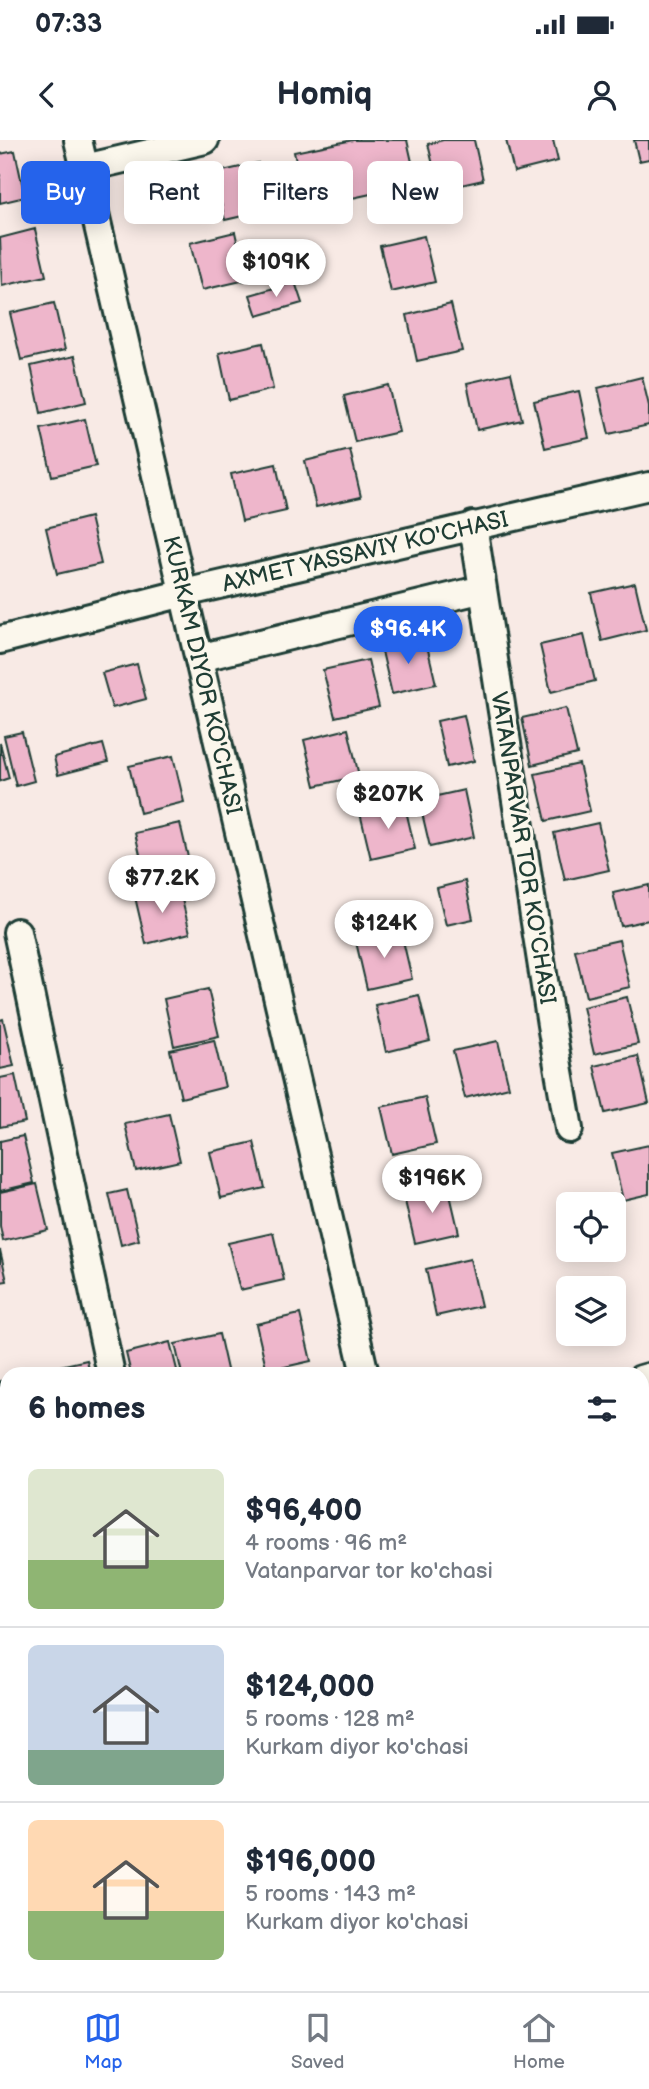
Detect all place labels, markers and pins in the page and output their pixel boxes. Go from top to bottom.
pin: $109K [227,240,325,299]
pin: $96.4K [351,606,465,666]
pin: $207K [339,772,437,831]
pin: $77.2K [105,856,219,915]
pin: $124K [335,900,433,960]
pin: $196K [383,1156,481,1215]

